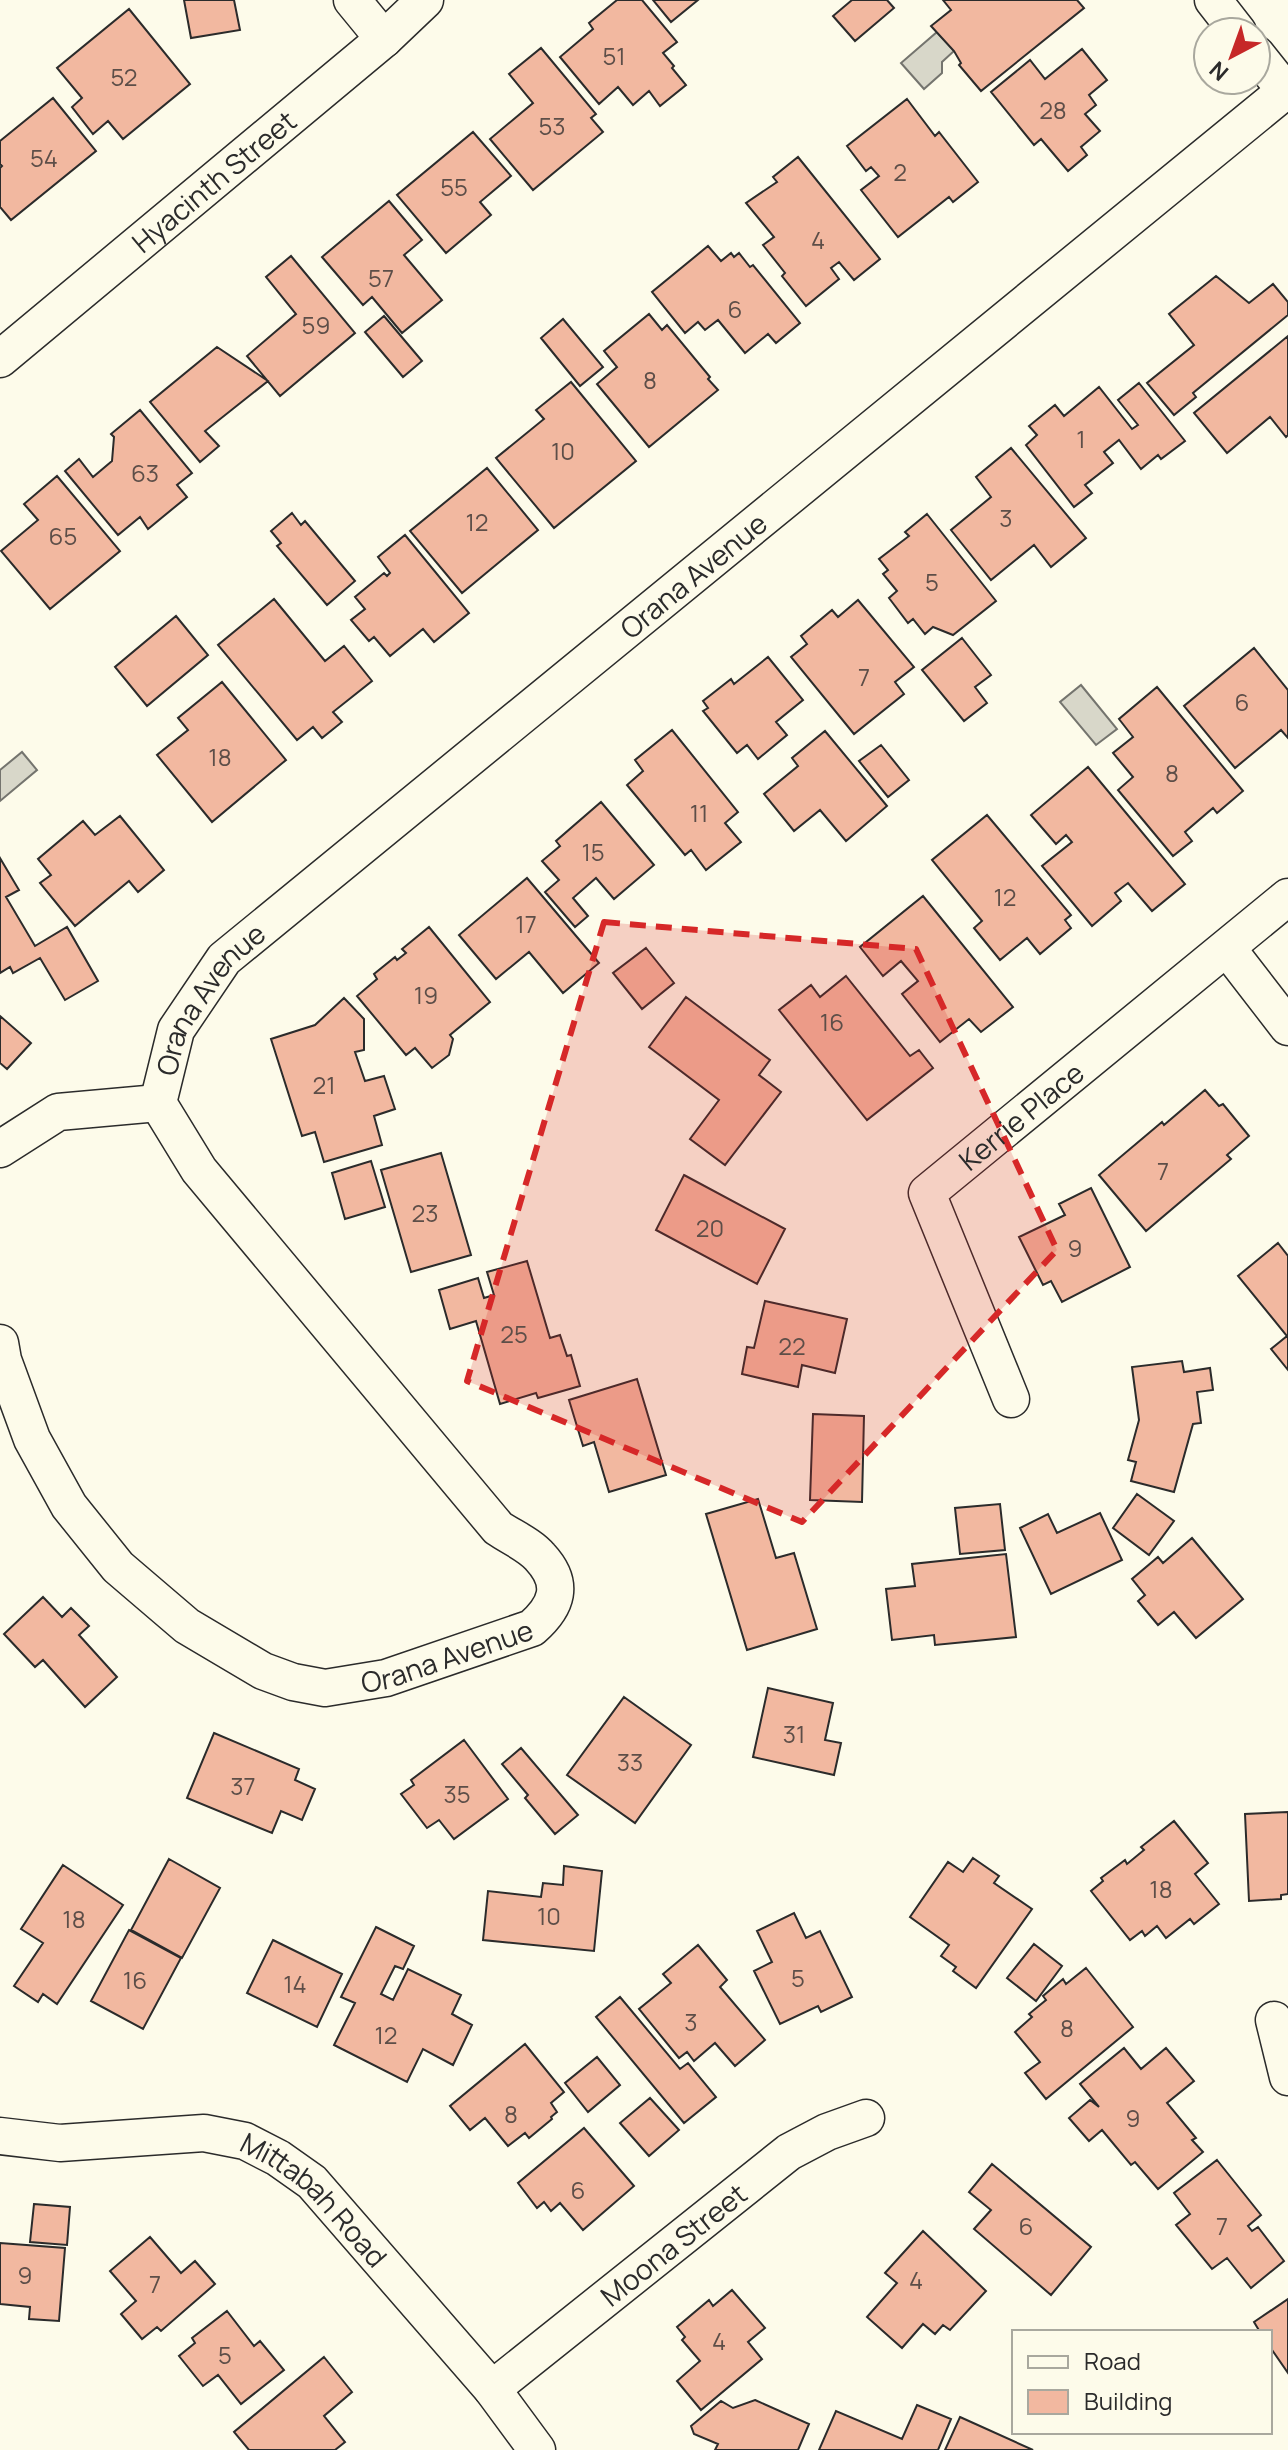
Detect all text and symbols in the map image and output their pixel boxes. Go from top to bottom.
north arrow [1192,16,1272,96]
house number: 51 [602,39,626,72]
text: N [1203,55,1235,88]
house number: 52 [111,60,137,93]
house number: 28 [1039,93,1067,126]
street label: Hyacinth Street [123,101,304,261]
house number: 53 [538,109,566,142]
house number: 54 [30,141,58,174]
house number: 2 [893,155,907,188]
house number: 55 [440,170,468,203]
house number: 4 [811,223,825,256]
house number: 57 [368,261,394,294]
house number: 6 [728,292,742,325]
house number: 59 [302,308,330,341]
house number: 8 [643,363,657,396]
house number: 1 [1076,422,1086,455]
house number: 10 [551,434,575,467]
house number: 63 [131,456,159,489]
house number: 3 [999,501,1013,534]
street label: Orana Avenue [612,504,774,647]
house number: 12 [465,505,489,538]
house number: 65 [49,519,77,552]
house number: 5 [925,565,939,598]
house number: 7 [858,660,870,693]
house number: 6 [1235,685,1249,718]
house number: 18 [208,740,232,773]
house number: 8 [1165,756,1179,789]
house number: 11 [690,796,708,829]
house number: 15 [581,835,605,868]
house number: 12 [993,880,1017,913]
house number: 17 [515,907,537,940]
street label: Orana Avenue [147,914,273,1079]
house number: 19 [414,978,438,1011]
house number: 16 [820,1005,844,1038]
street label: Kerrie Place [951,1053,1091,1179]
house number: 21 [312,1068,336,1101]
house number: 7 [1157,1154,1169,1187]
house number: 23 [412,1196,438,1229]
house number: 20 [696,1211,724,1244]
house number: 9 [1068,1231,1082,1264]
house number: 25 [500,1317,528,1350]
house number: 22 [778,1329,806,1362]
street label: Orana Avenue [358,1610,538,1701]
house number: 31 [783,1717,805,1750]
house number: 33 [617,1745,643,1778]
house number: 37 [230,1769,256,1802]
house number: 35 [443,1777,471,1810]
house number: 18 [1149,1872,1173,1905]
house number: 10 [537,1899,561,1932]
house number: 18 [62,1902,86,1935]
house number: 5 [791,1961,805,1994]
house number: 16 [123,1963,147,1996]
house number: 14 [283,1967,307,2000]
house number: 3 [684,2005,698,2038]
house number: 8 [1060,2011,1074,2044]
house number: 12 [374,2018,398,2051]
house number: 8 [504,2097,518,2130]
house number: 9 [1126,2101,1140,2134]
street label: Mittabah Road [234,2123,396,2275]
house number: 6 [571,2173,585,2206]
street label: Moona Street [592,2174,754,2314]
house number: 6 [1019,2209,1033,2242]
house number: 7 [1216,2209,1228,2242]
house number: 9 [18,2258,32,2291]
house number: 4 [909,2263,923,2296]
house number: 7 [149,2267,161,2300]
house number: 4 [712,2324,726,2357]
legend [1012,2330,1272,2434]
house number: 5 [218,2338,232,2371]
text: Road [1084,2344,1141,2377]
text: Building [1084,2384,1172,2417]

